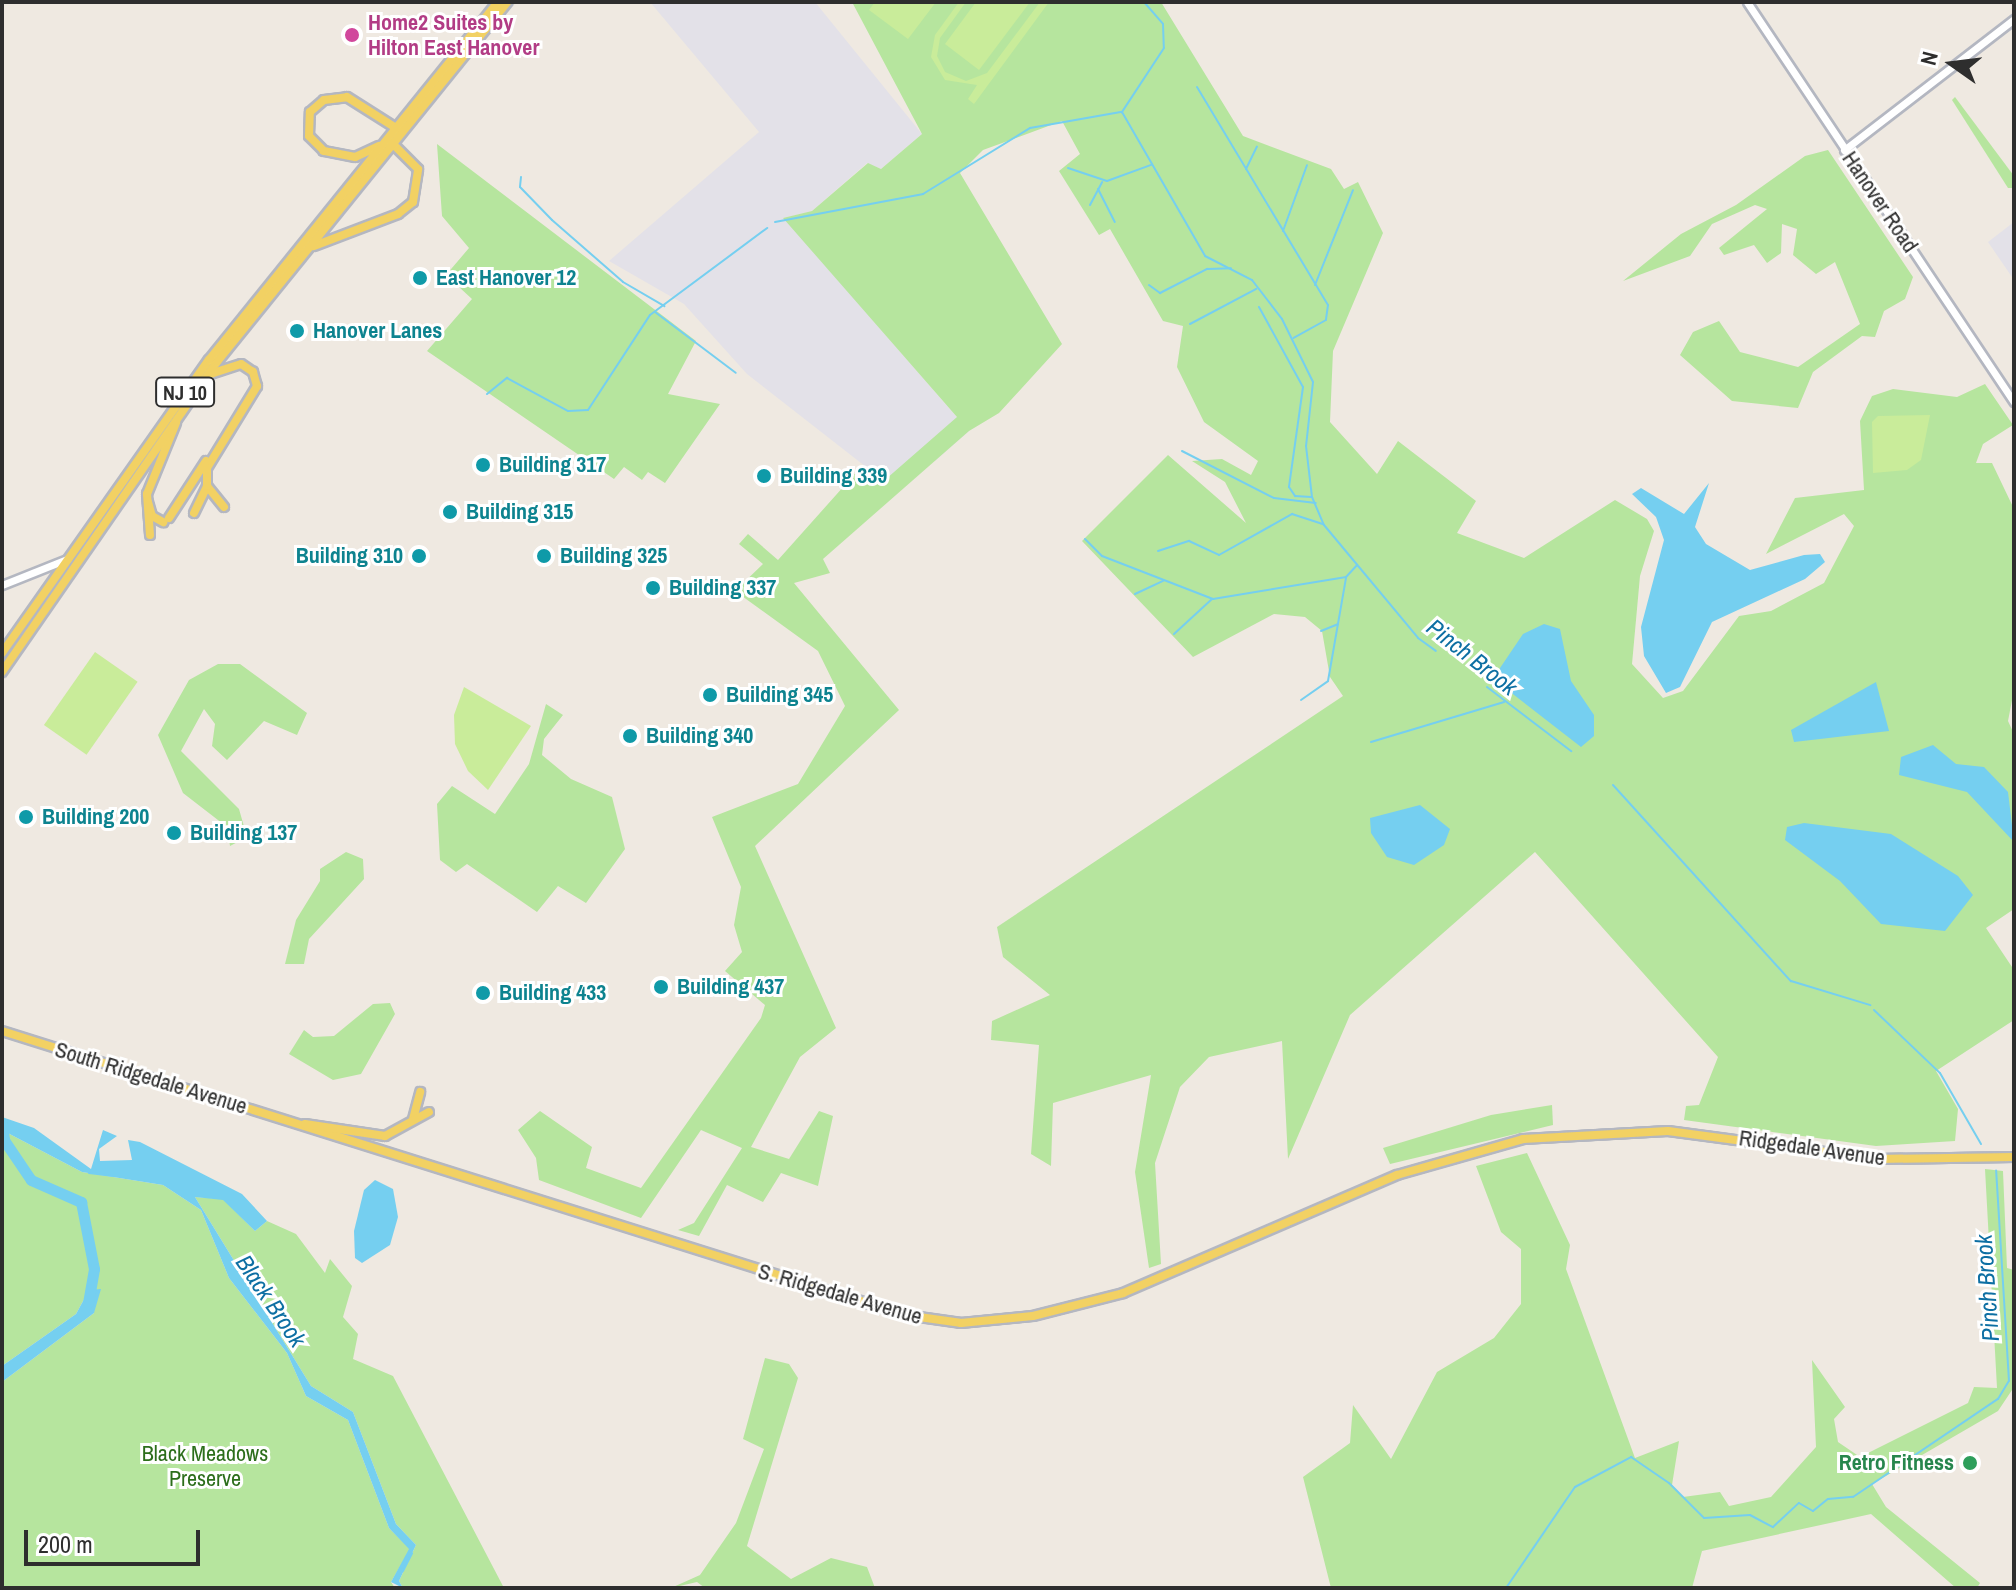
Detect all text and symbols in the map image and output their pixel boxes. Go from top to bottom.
place label: Home2 Suites by Hilton East Hanover [368,9,539,60]
north arrow [1912,24,1992,104]
marker: Home2 Suites by Hilton East Hanover [343,26,361,44]
text: N [1913,48,1945,68]
street label: Hanover Road [1837,146,1923,258]
place label: East Hanover 12 [436,265,576,291]
marker: East Hanover 12 [411,269,429,287]
place label: Hanover Lanes [313,318,442,344]
marker: Hanover Lanes [288,322,306,340]
road number: NJ 10 [155,376,215,408]
place label: Building 317 [499,452,606,478]
marker: Building 317 [474,456,492,474]
place label: Building 339 [780,463,887,489]
marker: Building 339 [755,467,773,485]
place label: Building 315 [466,499,573,525]
marker: Building 315 [441,503,459,521]
place label: Building 310 [296,543,403,569]
place label: Building 325 [560,543,667,569]
marker: Building 310 [410,547,428,565]
marker: Building 325 [535,547,553,565]
place label: Building 337 [669,575,776,601]
marker: Building 337 [644,579,662,597]
water label: Pinch Brook [1421,613,1523,701]
place label: Building 345 [726,682,833,708]
marker: Building 345 [701,686,719,704]
place label: Building 340 [646,723,753,749]
marker: Building 340 [621,727,639,745]
place label: Building 200 [42,804,149,830]
marker: Building 200 [17,808,35,826]
place label: Building 137 [190,820,297,846]
marker: Building 137 [165,824,183,842]
place label: Building 437 [677,974,784,1000]
marker: Building 437 [652,978,670,996]
place label: Building 433 [499,980,606,1006]
marker: Building 433 [474,984,492,1002]
street label: South Ridgedale Avenue [51,1036,251,1120]
street label: Ridgedale Avenue [1737,1125,1887,1171]
water label: Pinch Brook [1969,1234,2005,1342]
water label: Black Brook [230,1249,312,1353]
street label: S. Ridgedale Avenue [755,1258,925,1330]
park label: Black Meadows Preserve [142,1440,268,1492]
place label: Retro Fitness [1839,1450,1954,1476]
marker: Retro Fitness [1961,1454,1979,1472]
scale bar [28,1514,204,1564]
text: 200 m [38,1528,93,1560]

